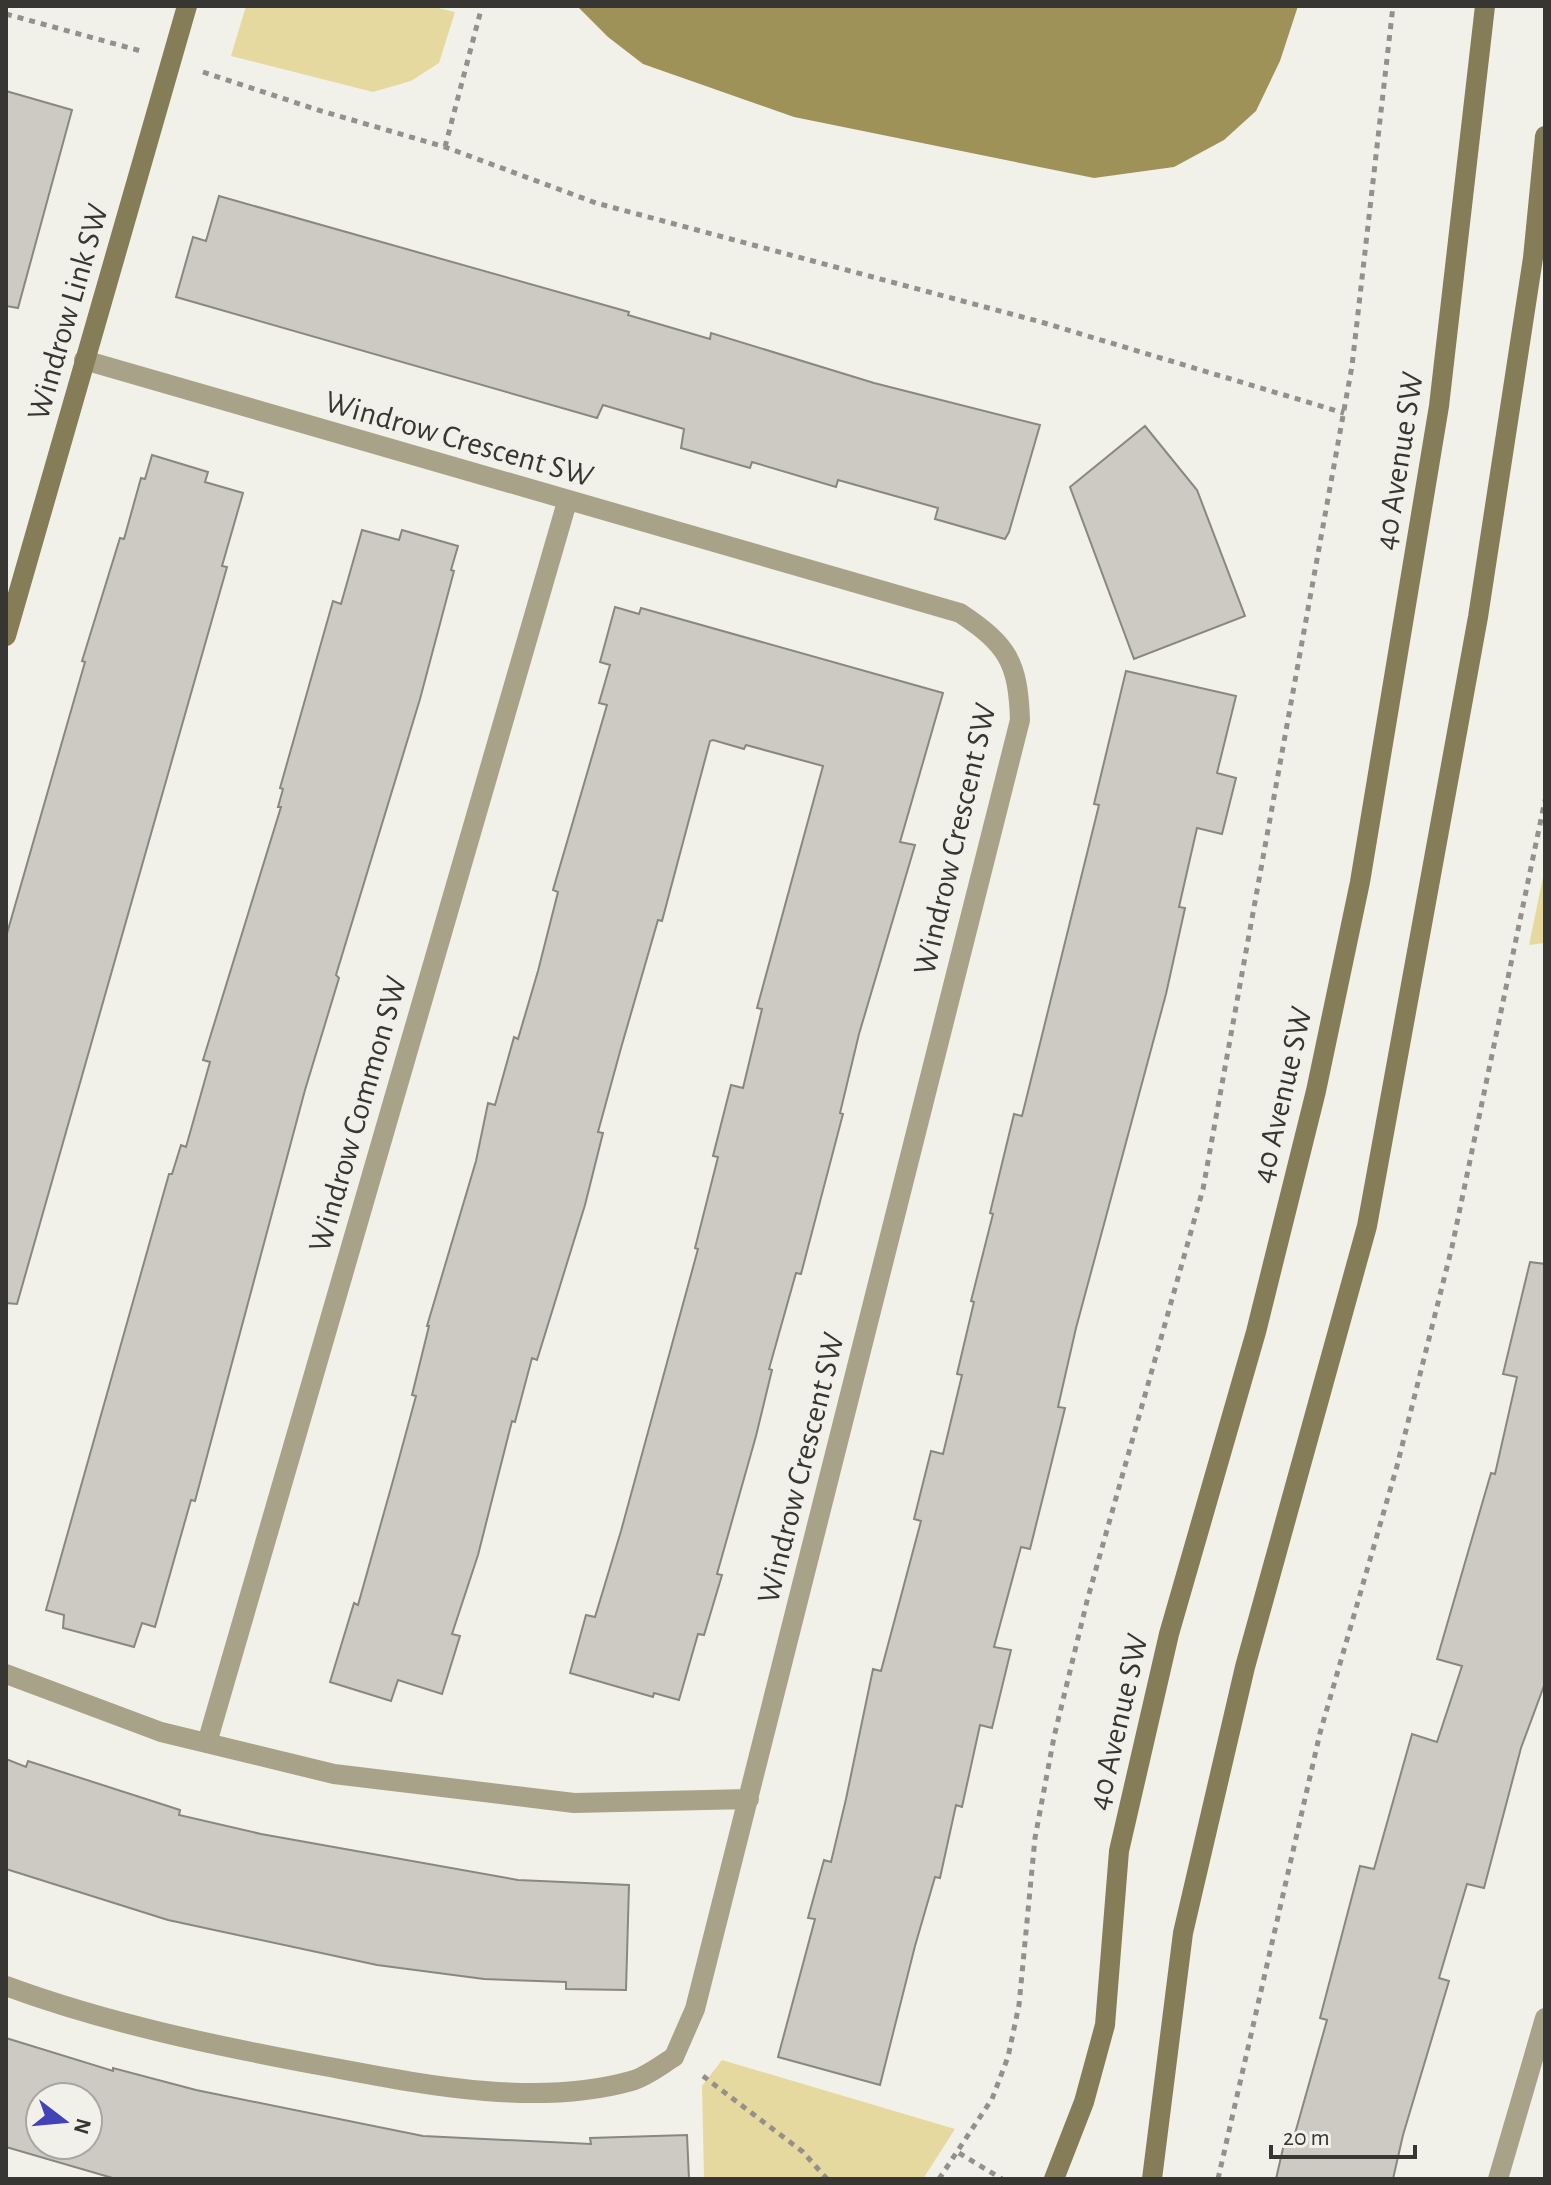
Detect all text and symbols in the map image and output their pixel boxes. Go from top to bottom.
street label: Windrow Link SW [22,200,114,424]
street label: 40 Avenue SW [1369,369,1429,552]
street label: Windrow Crescent SW [321,385,597,493]
street label: Windrow Crescent SW [908,700,1002,978]
street label: Windrow Common SW [303,972,413,1255]
street label: 40 Avenue SW [1246,1003,1318,1186]
street label: Windrow Crescent SW [752,1329,850,1606]
street label: 40 Avenue SW [1082,1630,1154,1813]
north arrow [24,2081,104,2161]
scale bar [1271,2109,1415,2159]
text: N [70,2116,95,2137]
text: 20 m [1283,2126,1330,2150]

